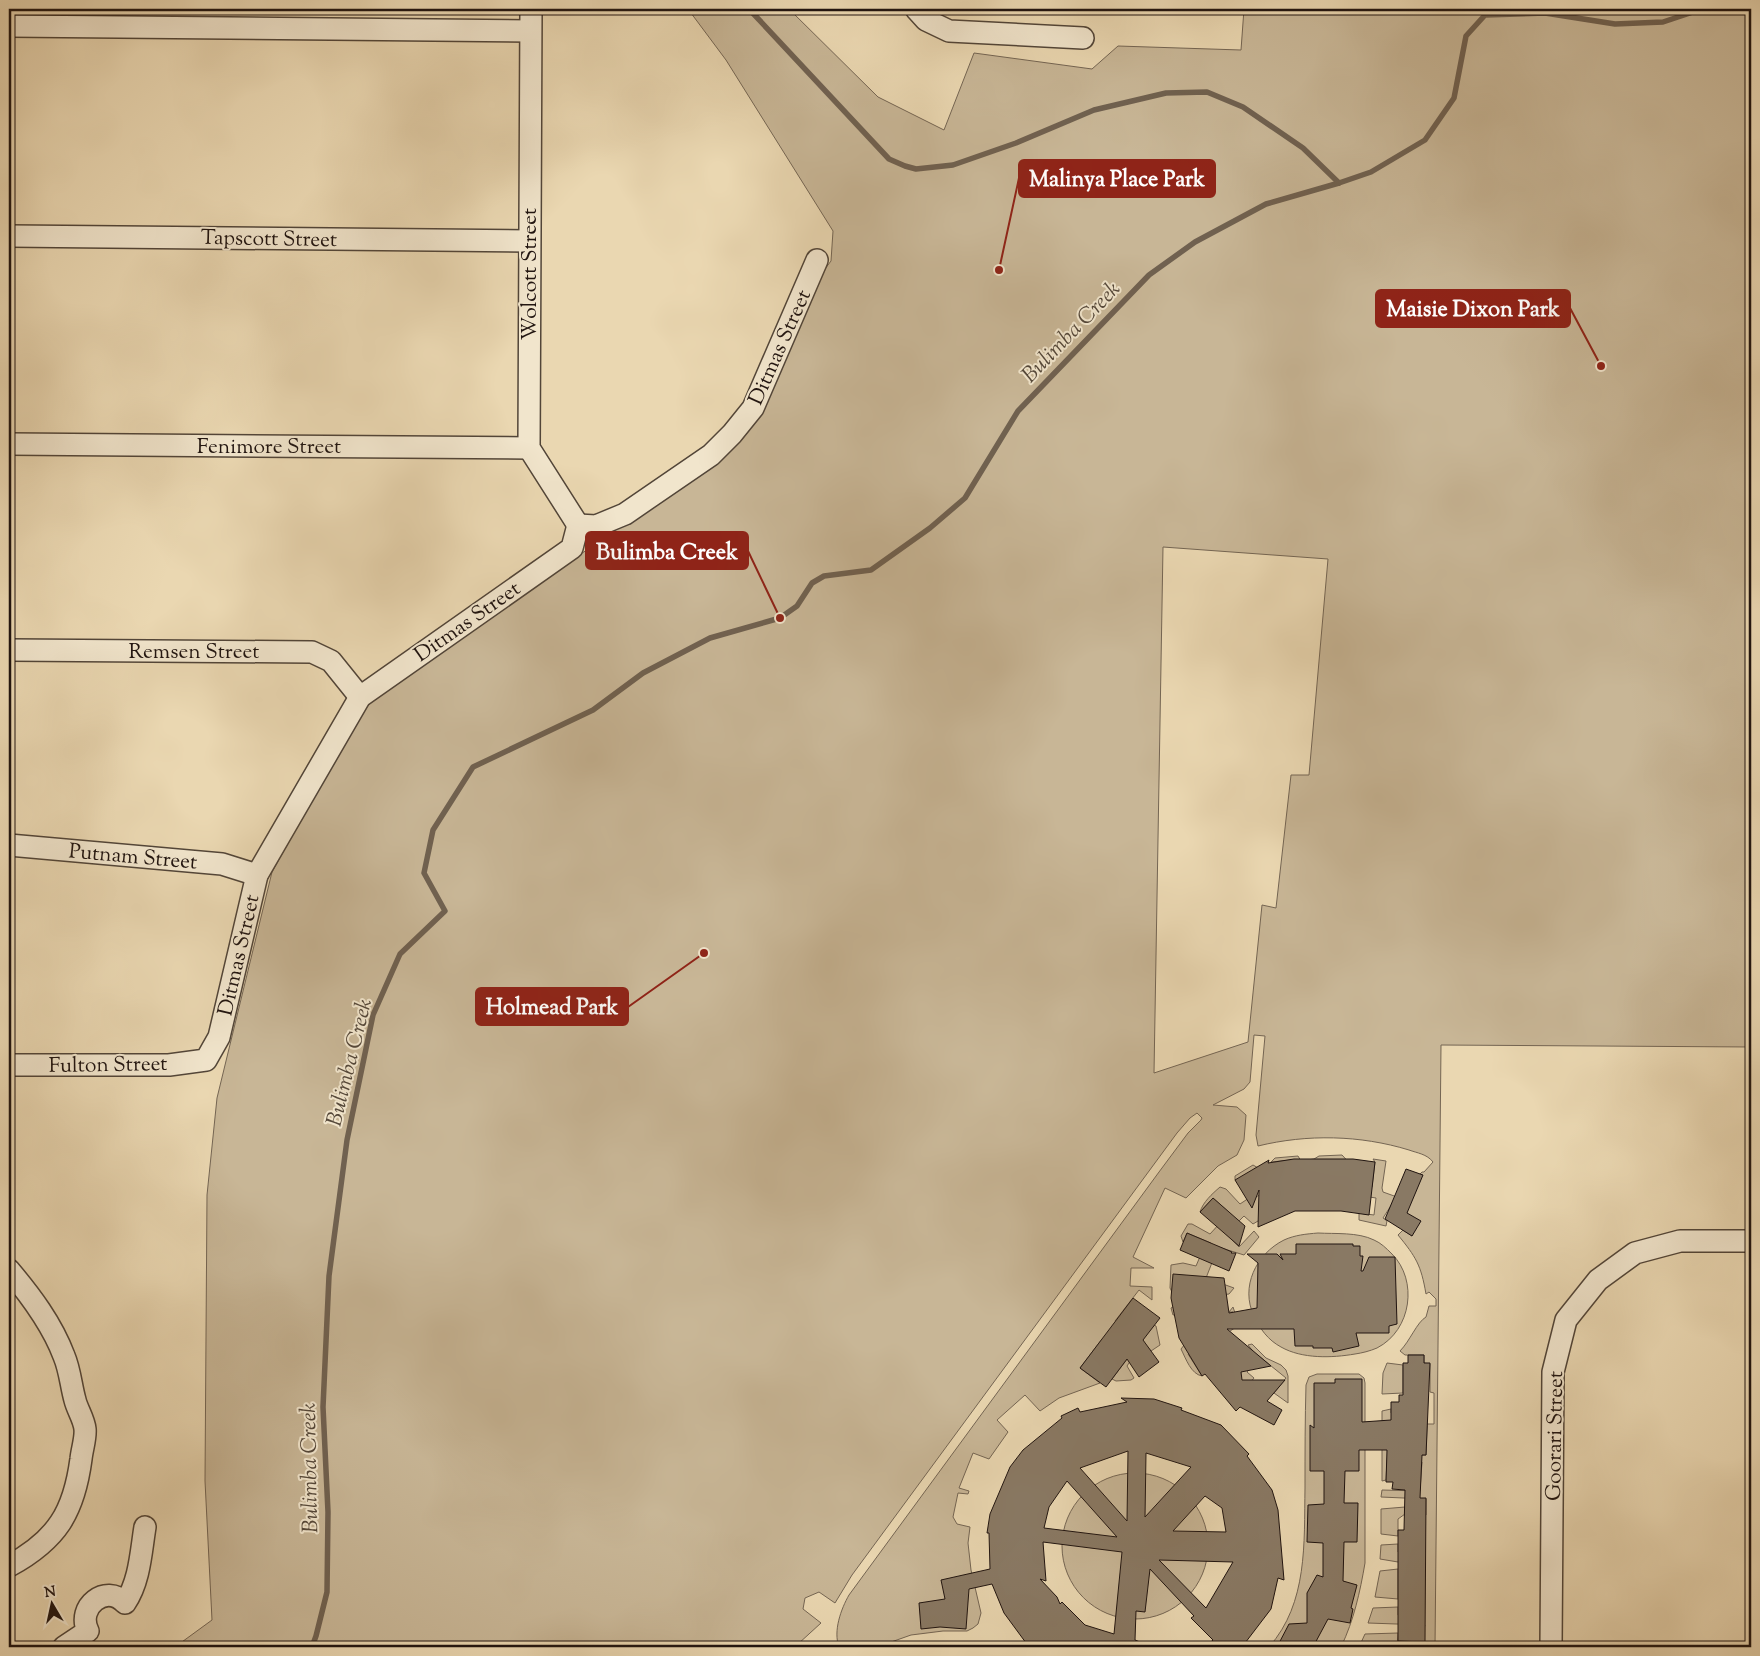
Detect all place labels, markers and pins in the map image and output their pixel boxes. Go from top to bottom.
callout: Malinya Place Park [1019,160,1215,197]
callout: Maisie Dixon Park [1376,290,1570,327]
callout: Bulimba Creek [586,532,748,569]
callout: Holmead Park [476,988,628,1025]

